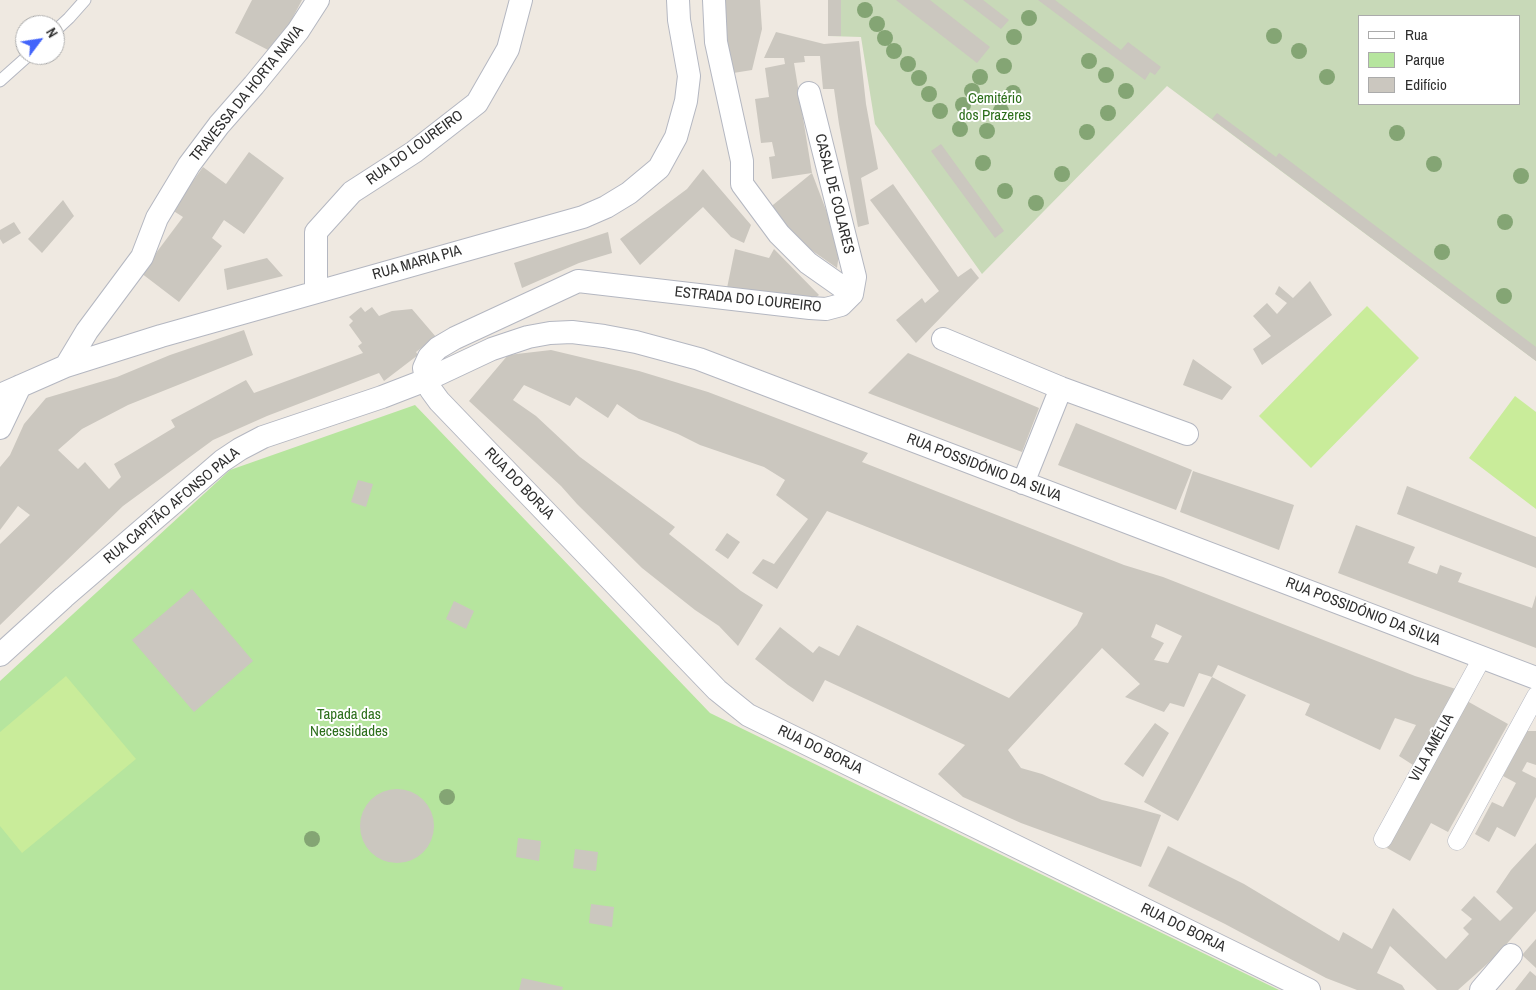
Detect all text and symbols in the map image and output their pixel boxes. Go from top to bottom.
north arrow [15,15,65,65]
legend [1358,15,1521,105]
street label: TRAVESSA DA HORTA NAVIA [187,22,307,166]
text: Rua [1405,24,1428,45]
text: N [42,25,62,41]
text: Parque [1405,49,1445,70]
text: Edifício [1405,74,1447,95]
park label: Cemitério dos Prazeres [959,90,1031,125]
street label: RUA DO LOUREIRO [363,107,467,189]
street label: CASAL DE COLARES [810,132,858,256]
street label: RUA MARIA PIA [370,242,464,284]
street label: ESTRADA DO LOUREIRO [674,283,822,317]
street label: RUA POSSIDÓNIO DA SILVA [904,430,1064,506]
street label: RUA CAPITÃO AFONSO PALA [100,444,244,568]
street label: RUA DO BORJA [480,445,558,523]
street label: RUA POSSIDÓNIO DA SILVA [1283,574,1443,650]
park label: Tapada das Necessidades [310,706,388,741]
street label: VILA AMÉLIA [1406,711,1458,785]
street label: RUA DO BORJA [775,722,865,778]
street label: RUA DO BORJA [1138,900,1228,956]

